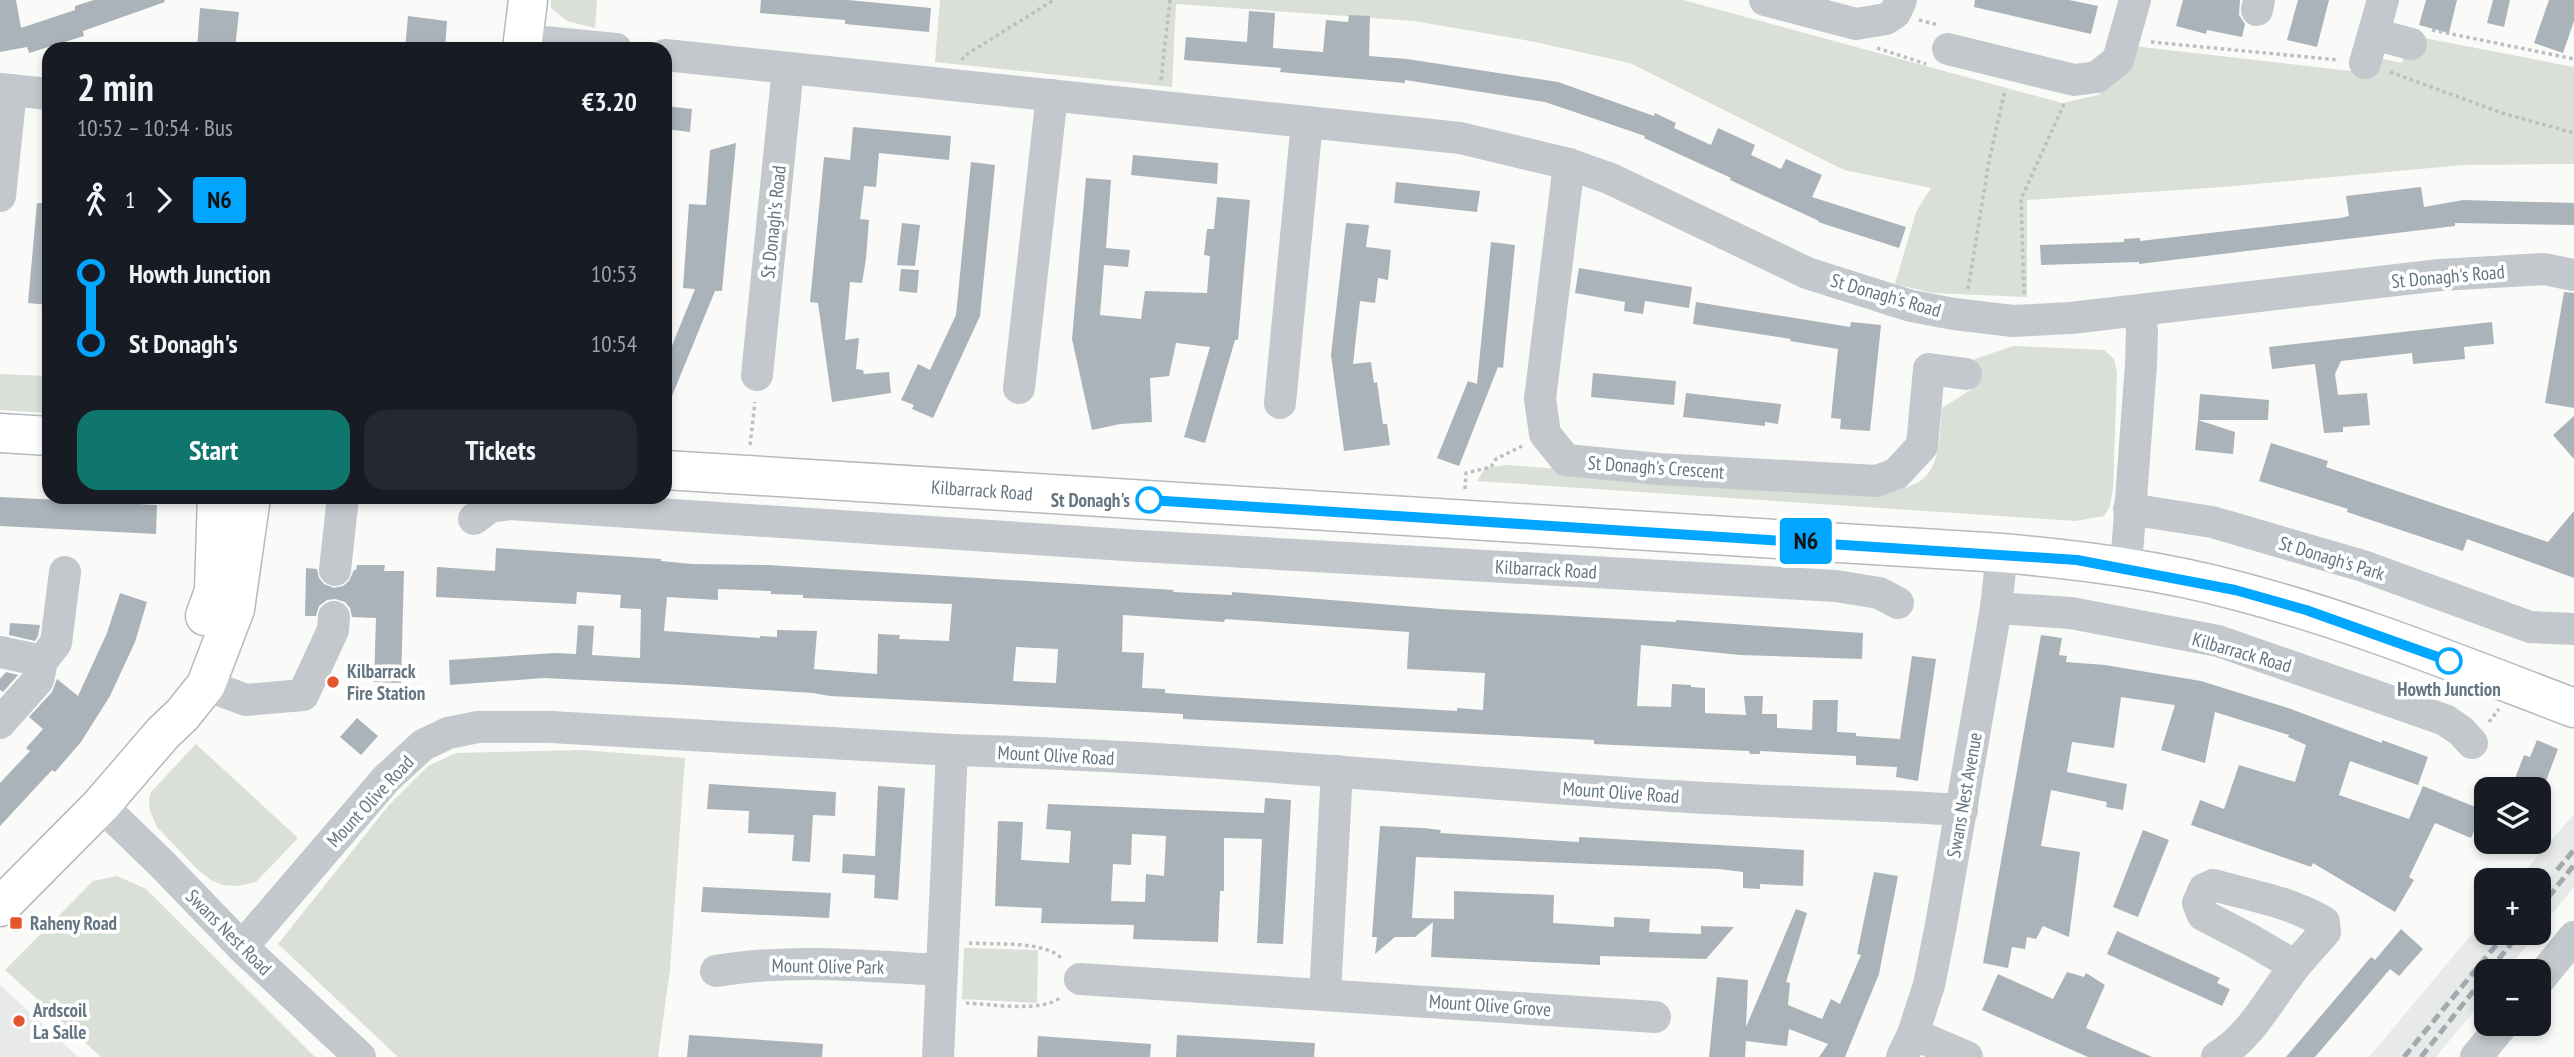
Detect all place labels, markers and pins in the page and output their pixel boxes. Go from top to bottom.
marker: St Donagh's [1136,487,1162,513]
place label: St Donagh's [1051,488,1130,512]
marker: Howth Junction [2436,648,2462,674]
place label: Kilbarrack Fire Station [347,659,425,705]
marker: Kilbarrack Fire Station [325,674,341,690]
place label: Howth Junction [2397,677,2501,701]
place label: Raheny Road [30,911,117,935]
marker: Raheny Road [8,915,24,931]
place label: Ardscoil La Salle [32,998,87,1044]
marker: Ardscoil La Salle [11,1013,27,1029]

